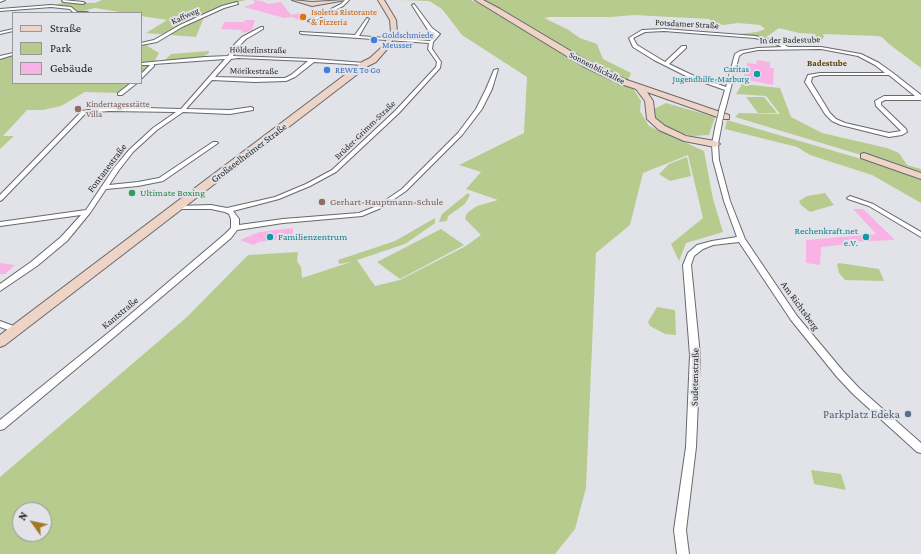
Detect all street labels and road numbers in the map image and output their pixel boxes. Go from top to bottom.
street label: Kaffweg [169,5,201,27]
street label: Potsdamer Straße [655,17,719,31]
street label: In der Badestube [760,34,820,46]
street label: Hölderlinstraße [230,44,286,56]
street label: Sonnenblickallee [567,49,627,87]
street label: Mörikestraße [230,65,278,77]
street label: Brüder-Grimm-Straße [332,98,398,162]
street label: Großseelheimer Straße [209,121,289,185]
street label: Fontanestraße [85,141,129,195]
street label: Am Richtsberg [778,279,822,333]
street label: Kantstraße [99,294,141,332]
street label: Sudetenstraße [688,348,702,406]

